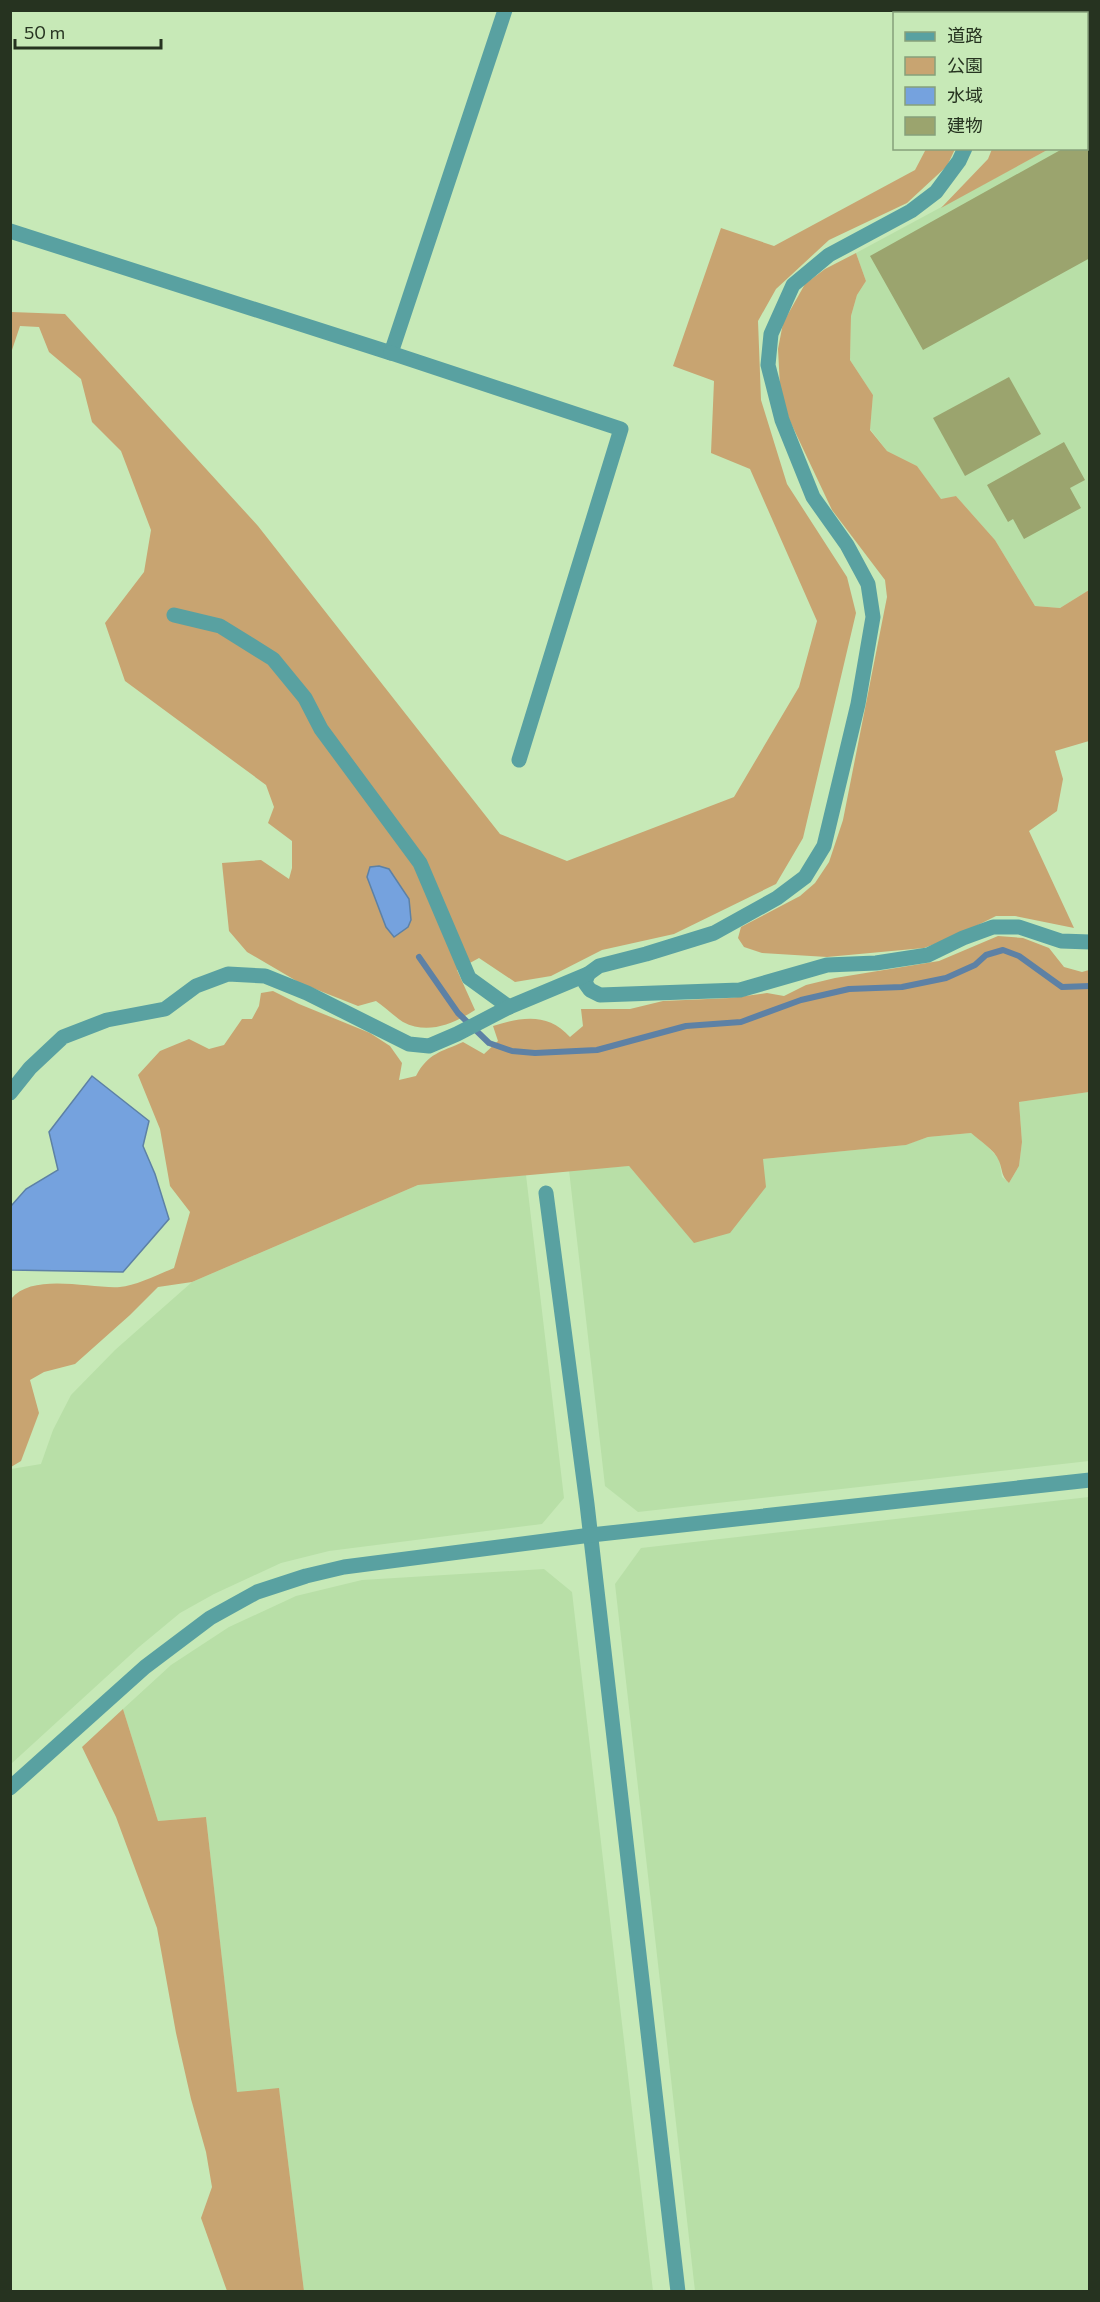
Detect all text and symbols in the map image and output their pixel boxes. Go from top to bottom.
scale bar [15,12,160,50]
legend [893,12,1088,150]
text: 50 m [24,21,65,43]
text: 道路 [947,24,983,46]
text: 公園 [947,54,983,76]
text: 水域 [947,84,983,106]
text: 建物 [947,114,983,136]

